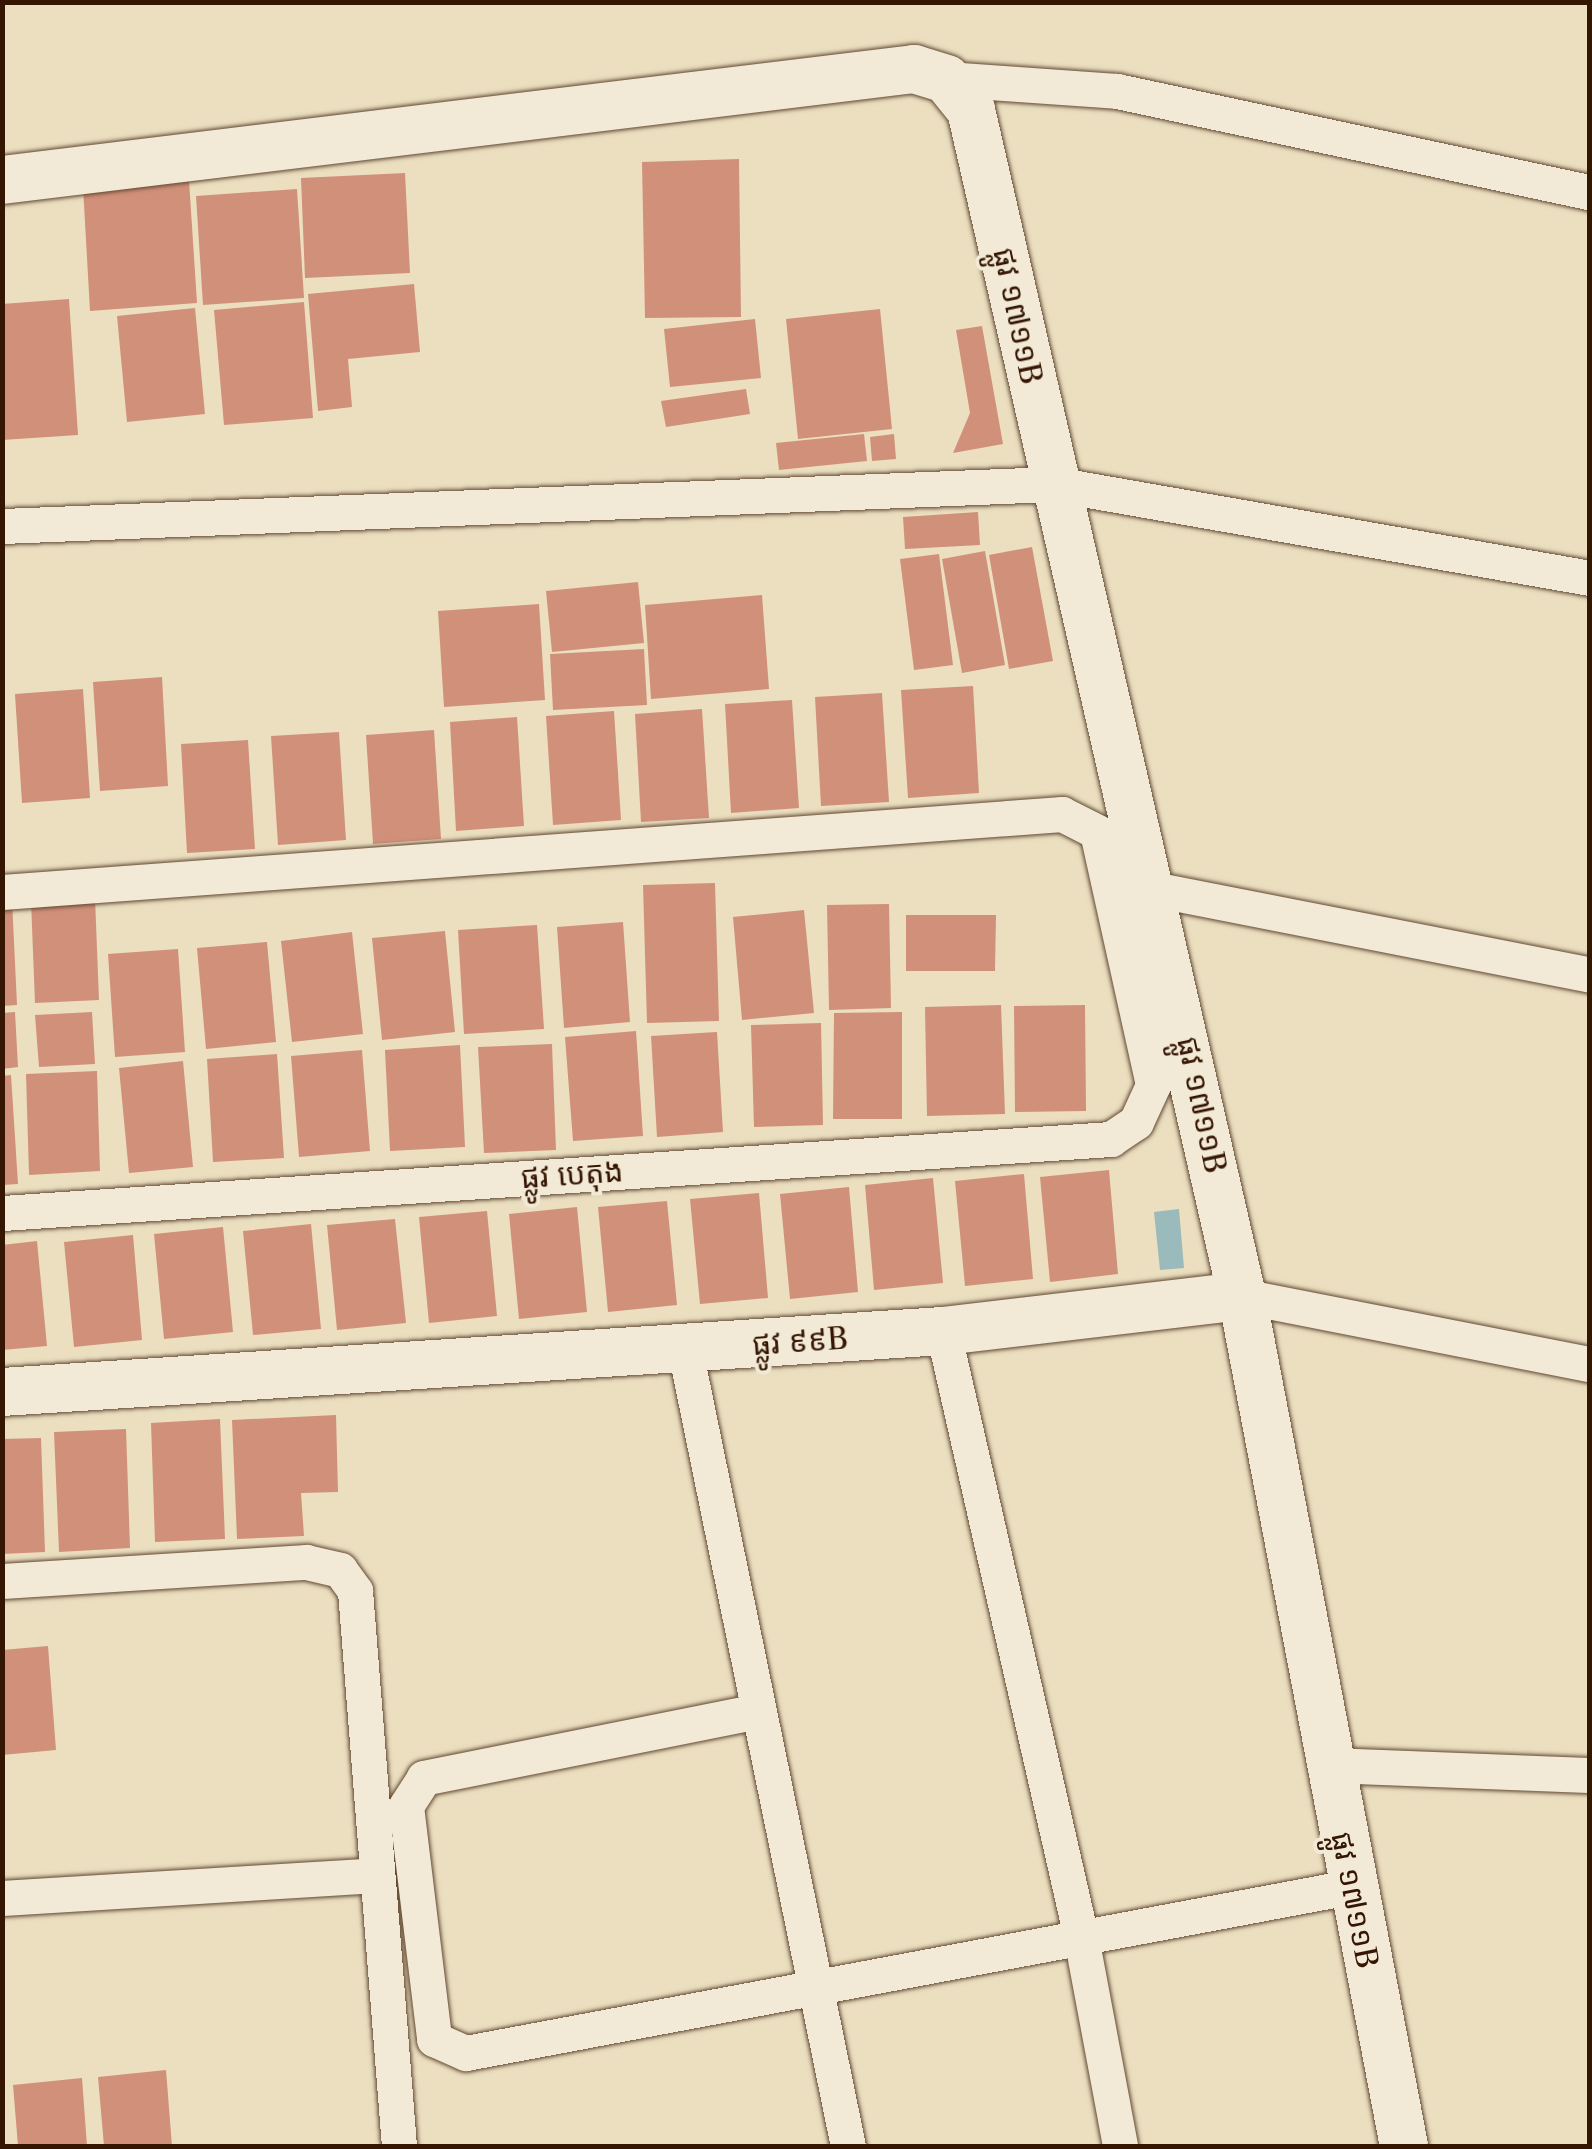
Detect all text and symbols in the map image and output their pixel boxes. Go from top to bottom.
street label: ផ្លូវ ១៧១១B [985,245,1049,387]
street label: ផ្លូវ ១៧១១B [1169,1034,1233,1176]
street label: ផ្លូវ បេតុង [520,1153,624,1197]
street label: ផ្លូវ ៩៩B [751,1321,849,1363]
street label: ផ្លូវ ១៧១១B [1323,1829,1385,1971]

